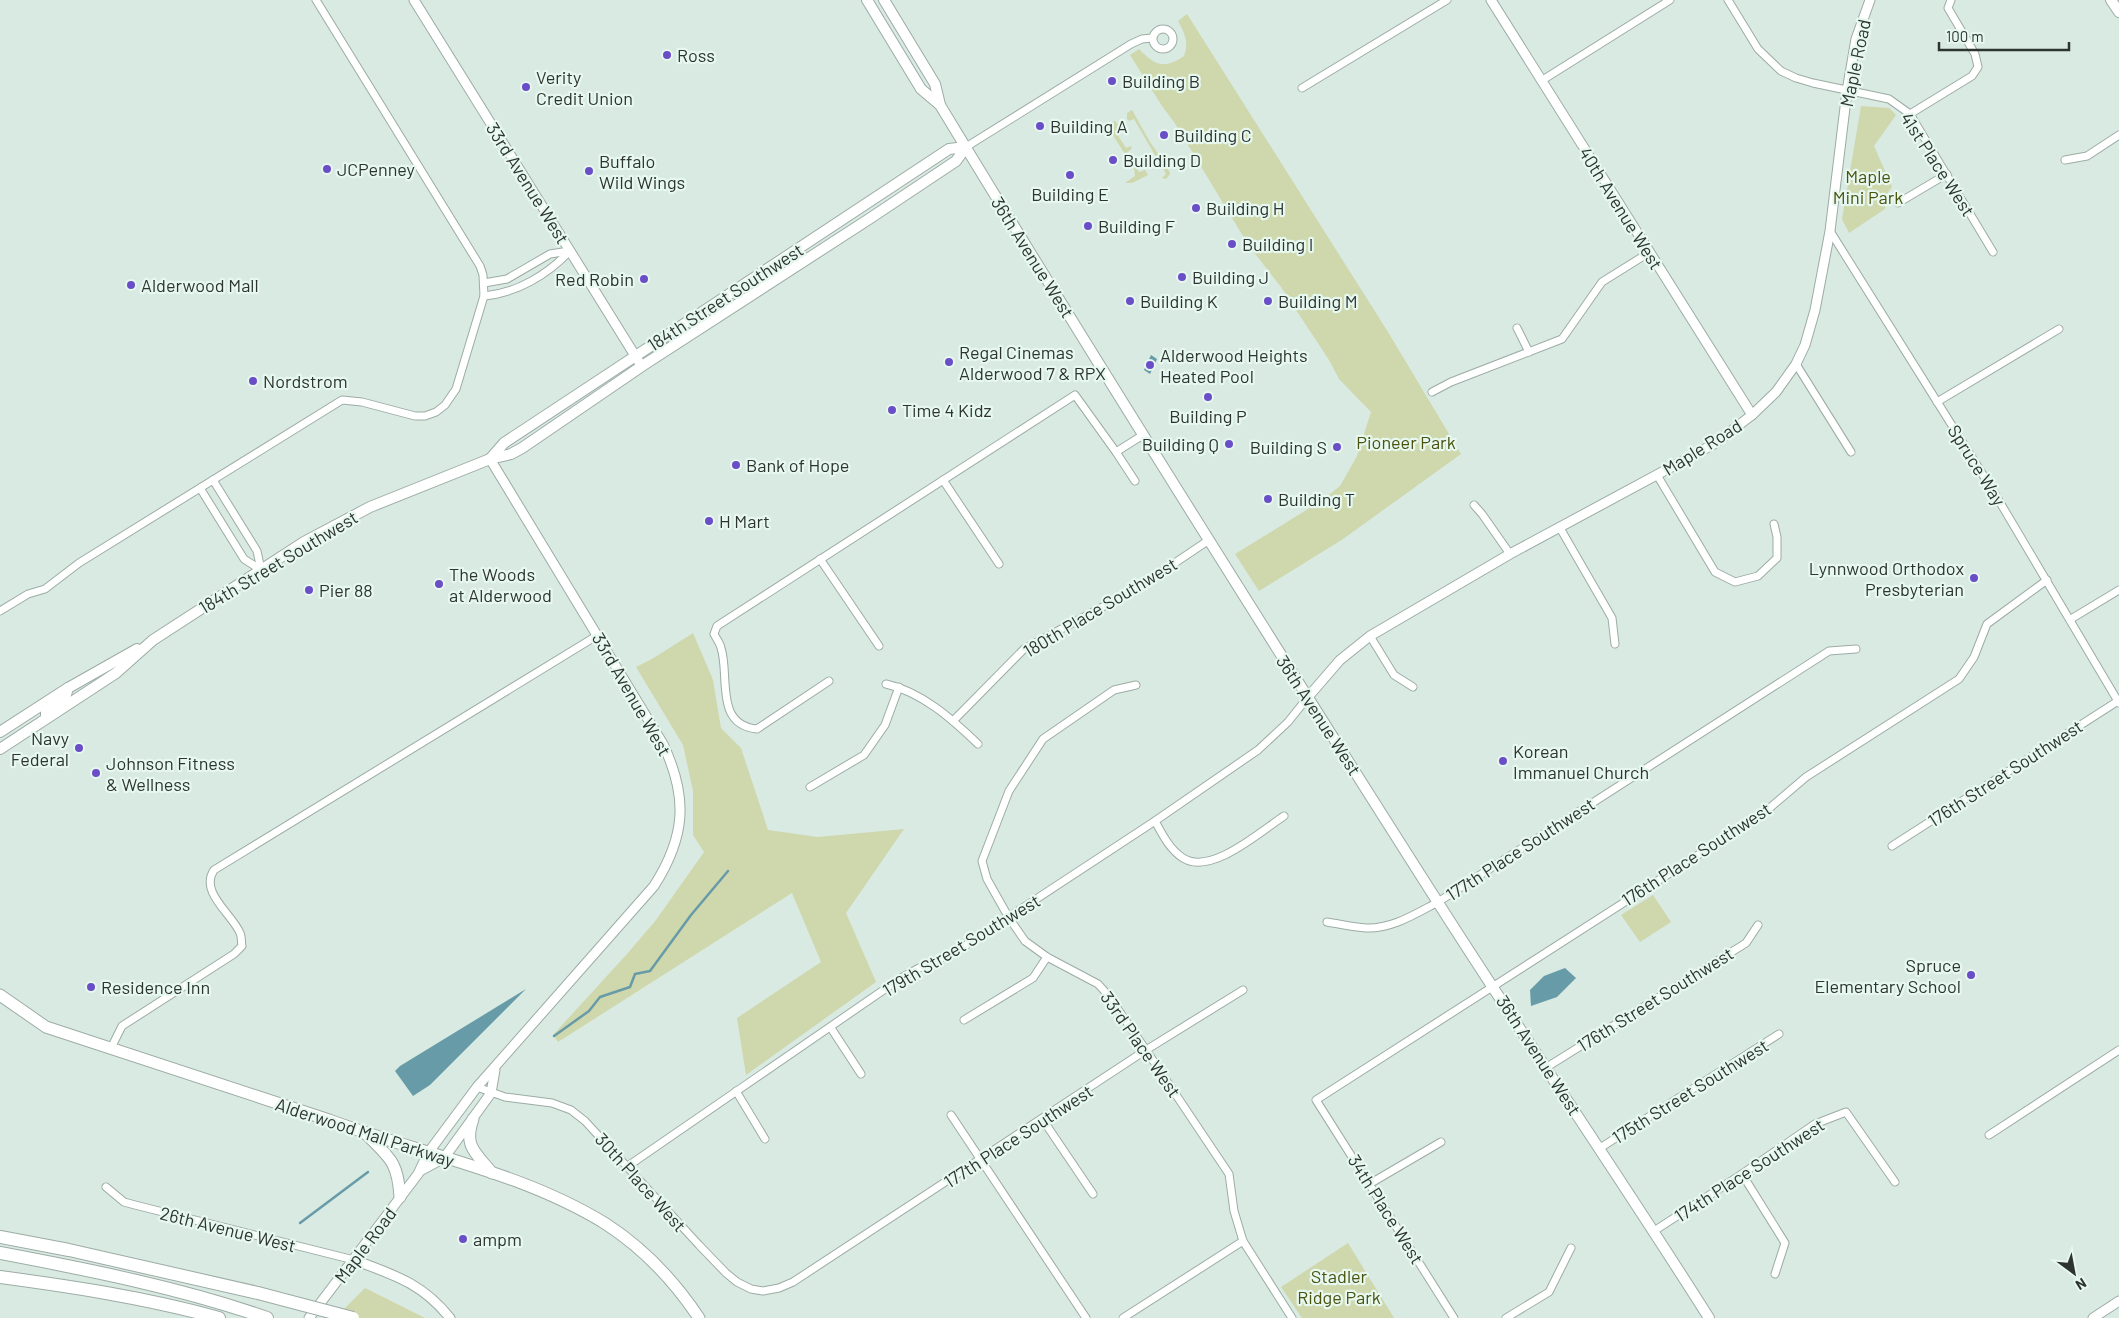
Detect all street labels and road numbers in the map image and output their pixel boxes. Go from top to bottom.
street label: Maple Road [1835,17,1875,109]
street label: 41st Place West [1896,108,1980,220]
street label: 33rd Avenue West [482,118,574,248]
street label: 40th Avenue West [1574,143,1668,273]
street label: 36th Avenue West [987,192,1079,322]
street label: 184th Street Southwest [643,238,807,356]
street label: Maple Road [1658,414,1746,480]
street label: Spruce Way [1943,420,2011,510]
street label: 184th Street Southwest [195,506,361,618]
street label: 180th Place Southwest [1019,552,1181,662]
street label: 33rd Avenue West [588,628,676,760]
street label: 36th Avenue West [1272,651,1366,779]
street label: 176th Street Southwest [1924,715,2086,831]
street label: 177th Place Southwest [1441,793,1599,905]
street label: 176th Place Southwest [1617,797,1775,911]
street label: 179th Street Southwest [878,889,1044,1001]
street label: 176th Street Southwest [1573,942,1737,1056]
street label: 33rd Place West [1096,987,1186,1101]
street label: 36th Avenue West [1492,991,1586,1119]
street label: 175th Street Southwest [1608,1034,1772,1148]
street label: 177th Place Southwest [939,1080,1097,1192]
street label: Alderwood Mall Parkway [273,1093,457,1171]
street label: 174th Place Southwest [1670,1113,1828,1227]
street label: 30th Place West [591,1128,691,1236]
street label: 34th Place West [1344,1150,1428,1268]
street label: 26th Avenue West [158,1201,298,1257]
street label: Maple Road [329,1203,401,1287]

